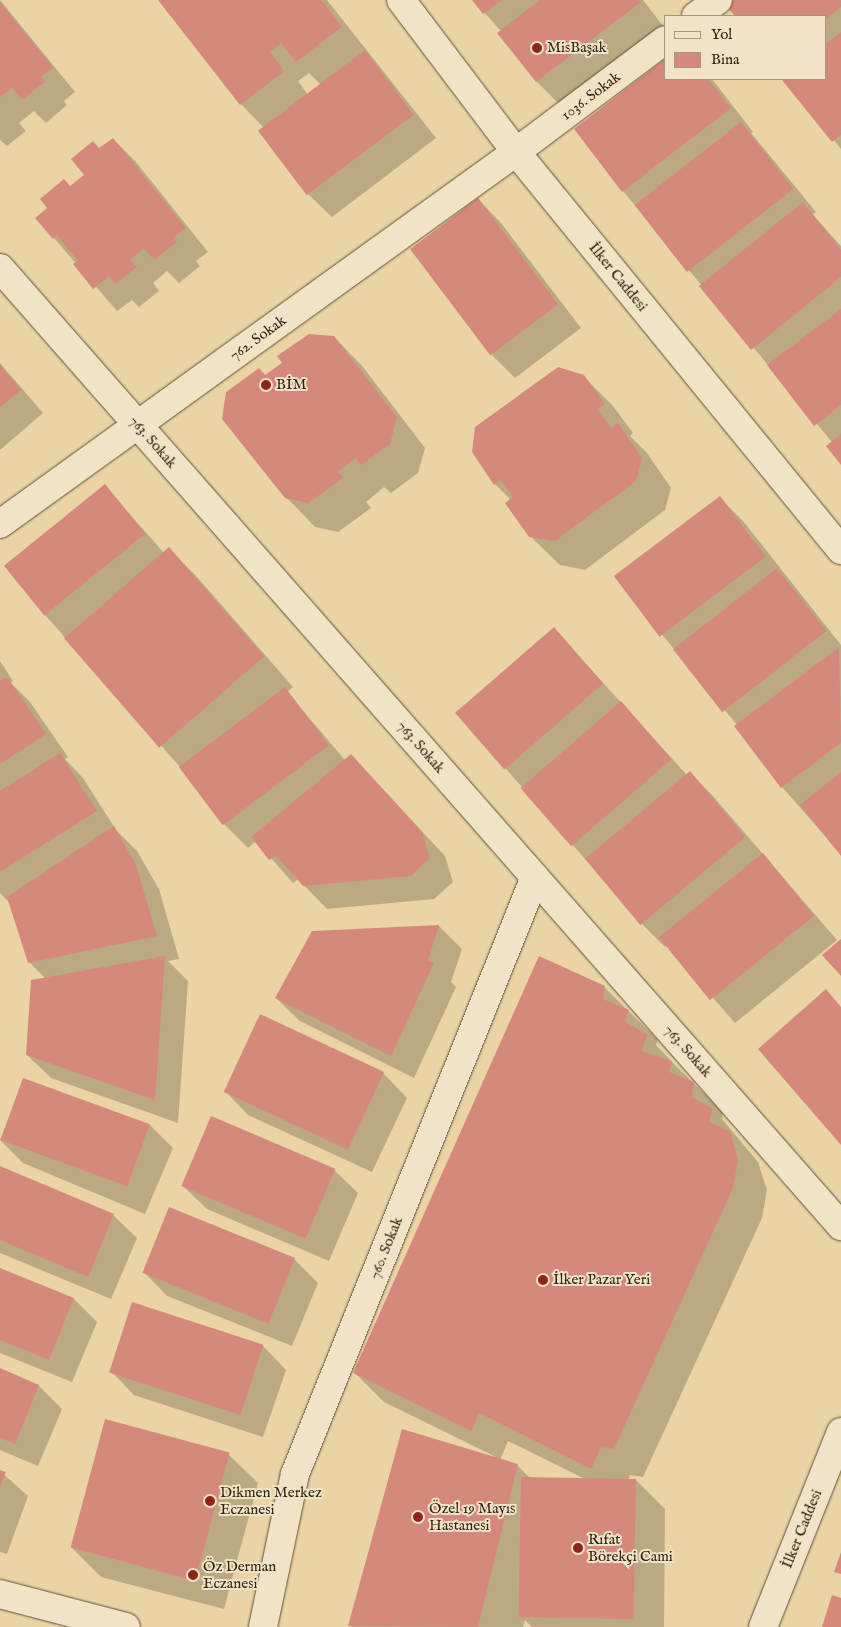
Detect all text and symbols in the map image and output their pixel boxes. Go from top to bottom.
legend [664,15,826,80]
text: Yol [711,25,732,44]
place label: MisBaşak [547,39,606,57]
marker: MisBaşak [531,42,543,54]
text: Bina [711,50,739,69]
street label: 1036. Sokak [558,68,624,124]
street label: İlker Caddesi [585,239,651,315]
street label: 762. Sokak [226,312,290,364]
place label: BİM [276,376,306,394]
marker: BİM [260,379,272,391]
street label: 763. Sokak [125,412,181,472]
street label: 763. Sokak [393,717,449,777]
street label: 763. Sokak [660,1021,716,1081]
street label: 760. Sokak [365,1214,407,1282]
place label: İlker Pazar Yeri [553,1271,650,1289]
marker: İlker Pazar Yeri [537,1274,549,1286]
place label: Dikmen Merkez Eczanesi [220,1483,322,1518]
street label: İlker Caddesi [778,1487,826,1571]
marker: Dikmen Merkez Eczanesi [204,1495,216,1507]
place label: Özel 19 Mayıs Hastanesi [429,1499,515,1534]
marker: Özel 19 Mayıs Hastanesi [411,1510,425,1524]
place label: Rıfat Börekçi Cami [588,1530,673,1565]
marker: Rıfat Börekçi Cami [572,1542,584,1554]
place label: Öz Derman Eczanesi [203,1557,276,1592]
marker: Öz Derman Eczanesi [187,1569,199,1581]

